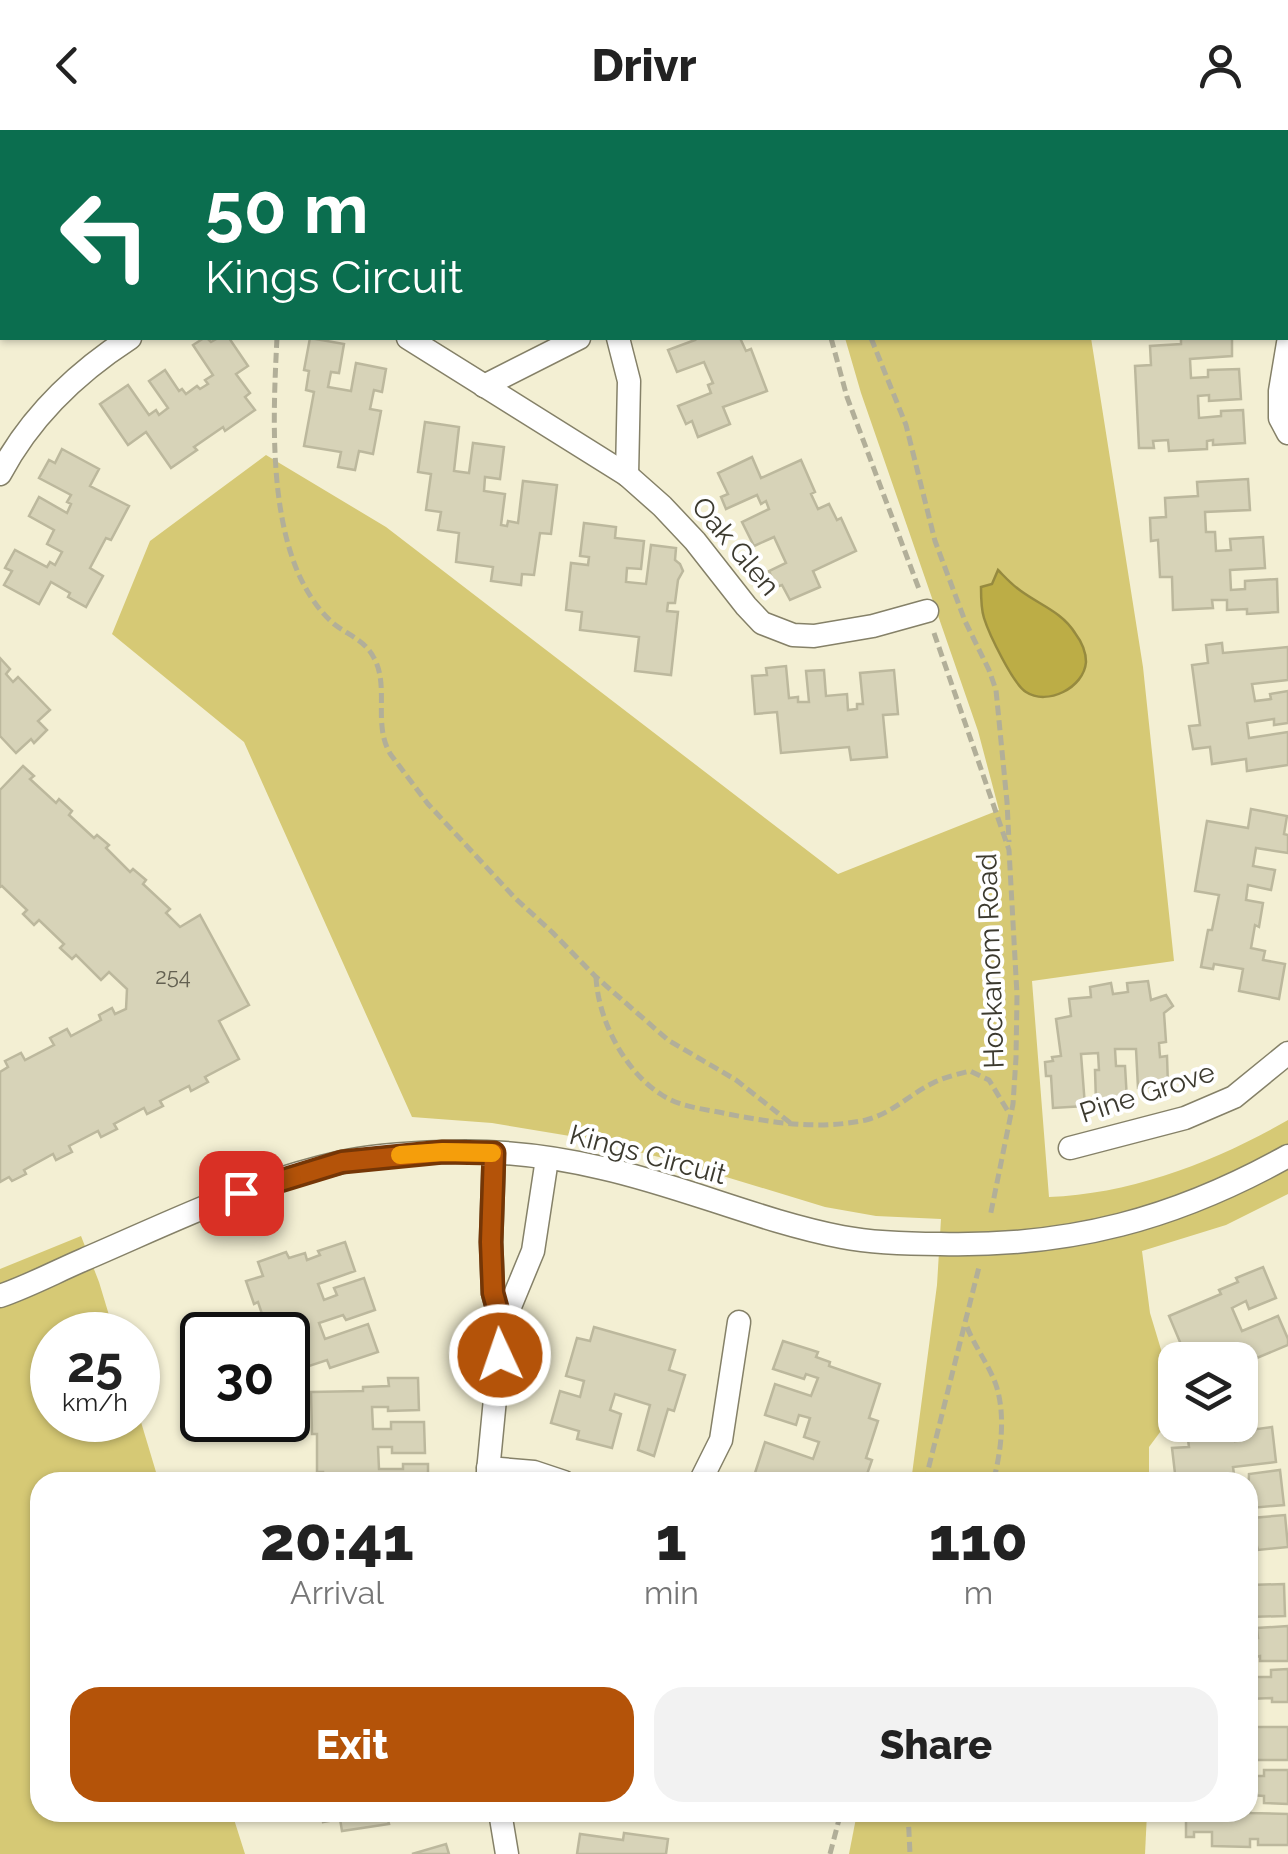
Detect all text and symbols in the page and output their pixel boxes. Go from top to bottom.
icon: back [40,38,95,93]
icon: person [1193,38,1248,93]
text: Drivr [591,39,697,92]
text: 50 m [205,167,369,249]
icon: left [40,170,170,300]
text: Kings Circuit [205,251,463,304]
street label: Oak Glen [685,490,786,602]
street label: Hockanom Road [970,853,1011,1069]
house number: 254 [155,963,191,989]
street label: Pine Grove [1076,1055,1219,1130]
street label: Kings Circuit [566,1118,730,1191]
pin [199,1151,284,1236]
icon: arrive [214,1166,269,1221]
position arrow [448,1303,552,1407]
speed limit sign: 30 [180,1312,310,1442]
text: 25 [67,1335,123,1394]
map controls [1158,1342,1258,1442]
button: layers [1158,1342,1258,1442]
text: km/h [62,1387,128,1417]
text: 20:41 [260,1504,414,1574]
text: 1 [656,1504,687,1574]
text: 110 [929,1504,1028,1574]
text: Arrival [290,1574,384,1611]
text: min [644,1574,699,1611]
text: m [964,1574,993,1611]
button: Exit [70,1687,634,1802]
button: Share [654,1687,1218,1802]

